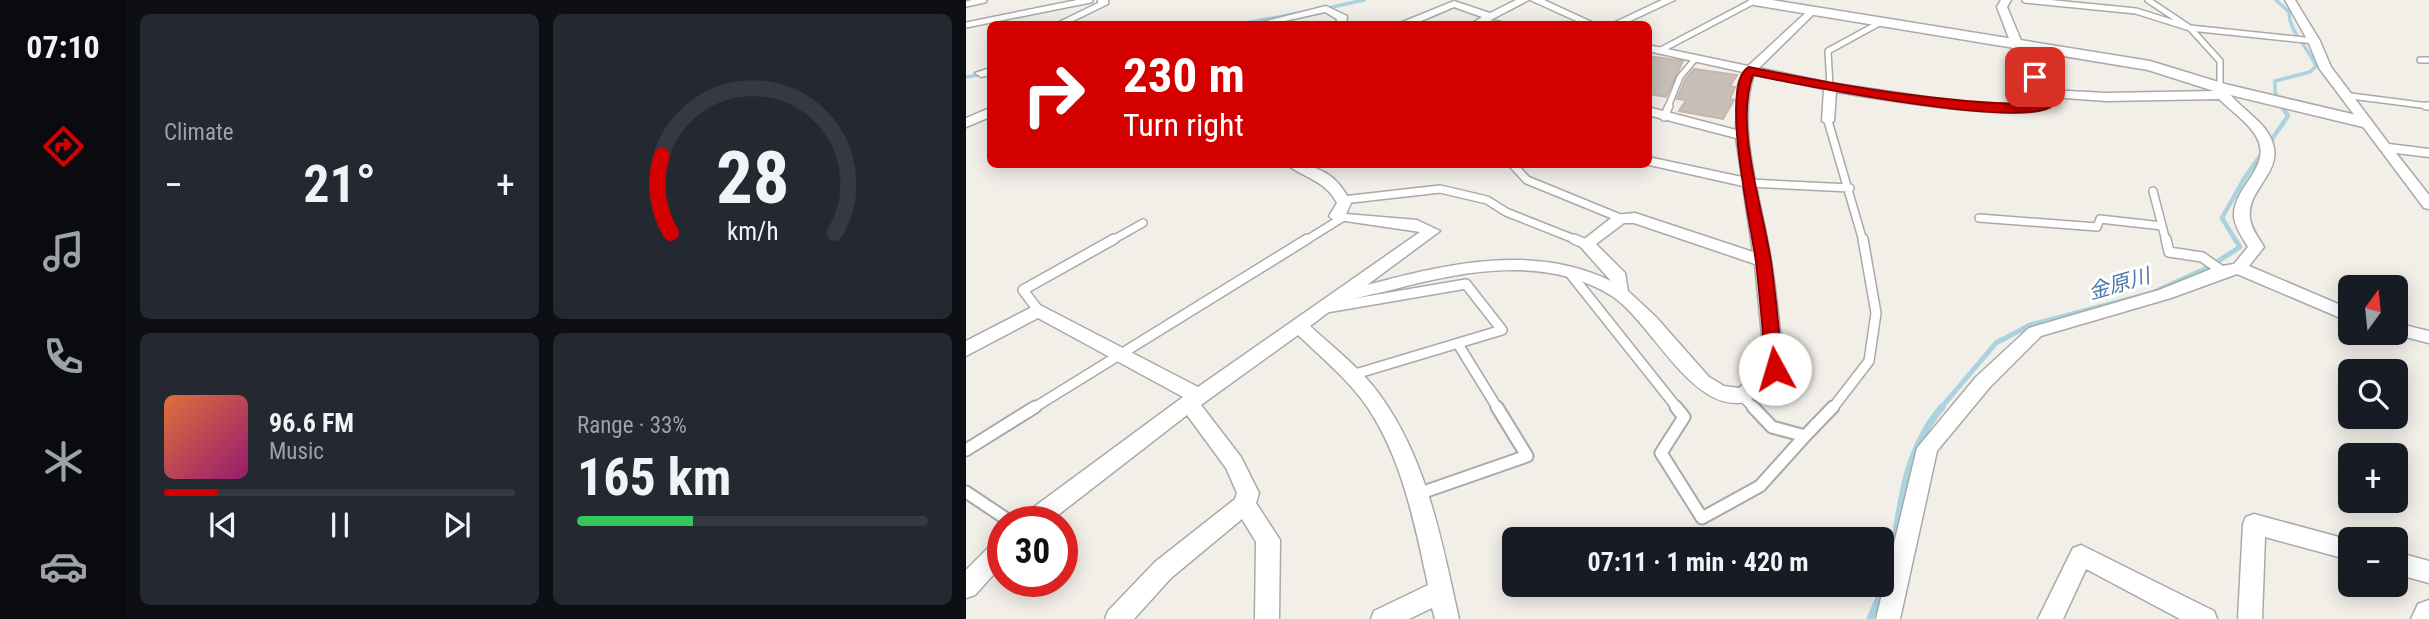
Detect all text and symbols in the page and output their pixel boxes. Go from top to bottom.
text: 07:10 [26,28,100,66]
text: 230 m [1123,47,1245,104]
pin [2005,47,2065,107]
icon: right [1008,49,1099,140]
icon: arrive [2016,58,2054,96]
text: Turn right [1123,106,1244,144]
text: Climate [164,119,234,146]
icon: directions [39,122,88,171]
text: 28 [716,135,789,221]
text: 21° [303,154,376,215]
text: − [164,163,183,207]
text: + [496,163,515,207]
text: km/h [727,216,778,245]
icon: music [39,227,88,276]
water label: 金原川 [2085,263,2155,304]
north arrow [2338,275,2408,345]
map controls [2338,275,2408,597]
icon: phone [39,332,88,381]
position arrow [1738,332,1812,406]
button: search [2338,359,2408,429]
text: 96.6 FM [269,408,354,438]
text: Range · 33% [577,412,687,439]
icon: climate [39,437,88,486]
text: Music [269,438,324,465]
button: + [2338,443,2408,513]
text: 165 km [577,447,731,508]
icon: previous [204,506,242,544]
icon: pause [321,506,359,544]
icon: next [438,506,476,544]
speed limit sign: 30 [987,506,1078,597]
button: − [2338,527,2408,597]
icon: car [39,542,88,591]
text: 07:11 · 1 min · 420 m [1588,547,1808,577]

